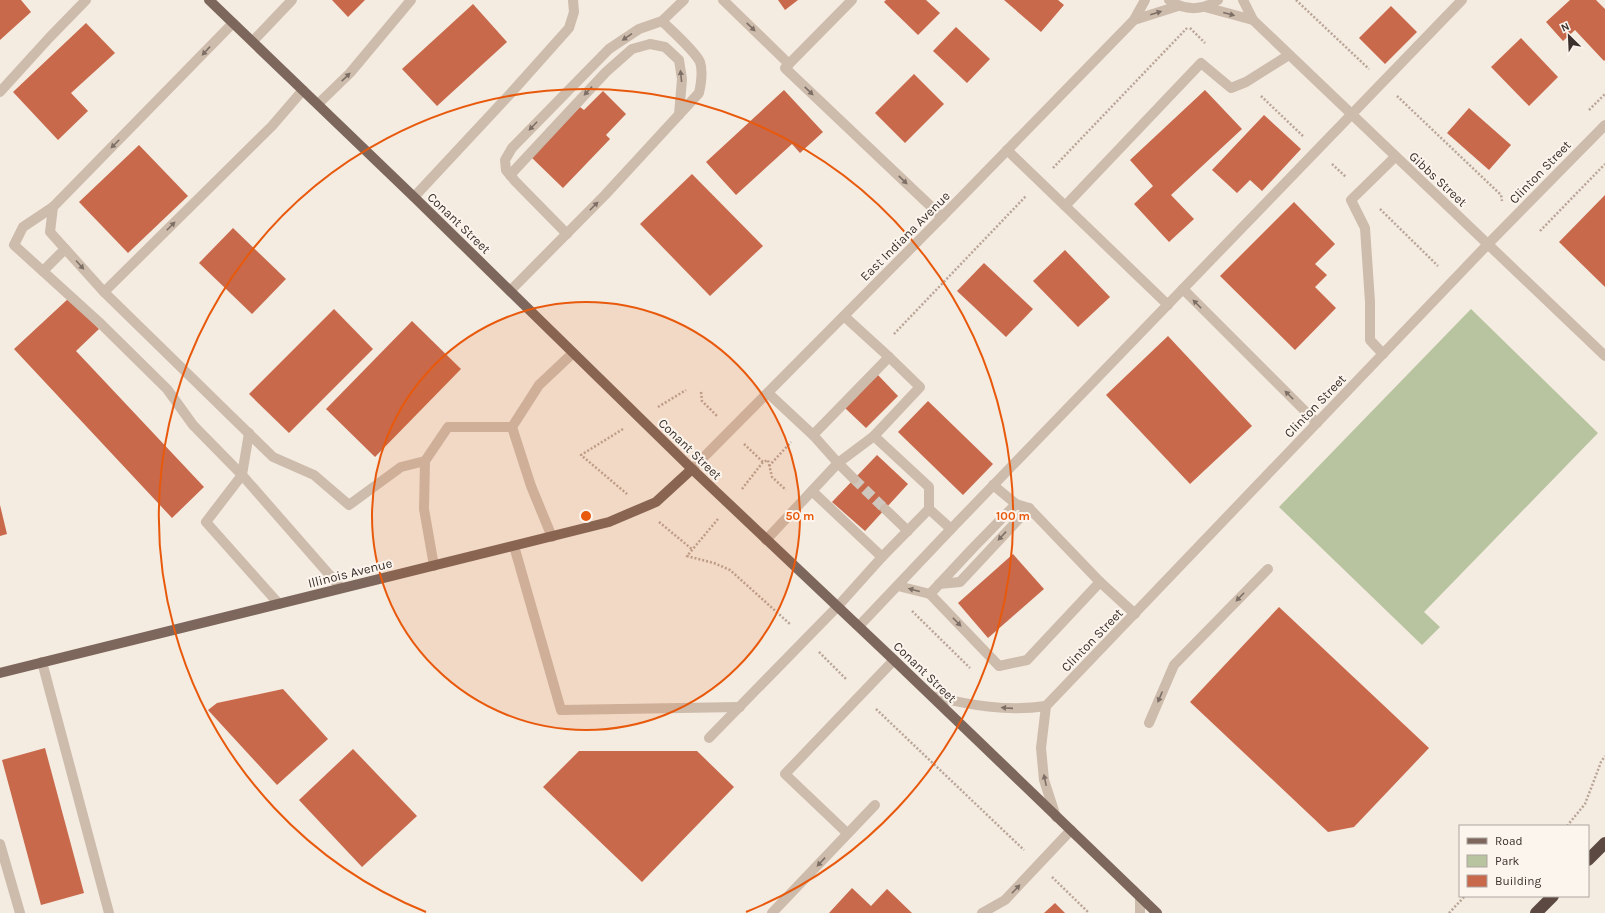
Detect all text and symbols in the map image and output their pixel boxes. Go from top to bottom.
one-way arrow [1151,10,1163,16]
one-way arrow [1223,11,1235,17]
north arrow [1549,16,1589,56]
text: N [1559,20,1571,35]
one-way arrow [746,22,756,32]
one-way arrow [622,33,632,41]
one-way arrow [202,46,211,56]
one-way arrow [678,70,684,82]
one-way arrow [341,72,351,82]
one-way arrow [583,86,593,96]
one-way arrow [804,86,814,95]
one-way arrow [528,121,538,131]
street label: Clinton Street [1506,137,1574,207]
one-way arrow [110,139,120,149]
street label: Gibbs Street [1406,149,1470,210]
one-way arrow [898,175,908,185]
street label: East Indiana Avenue [857,188,953,284]
street label: Conant Street [424,189,494,257]
one-way arrow [589,201,599,211]
one-way arrow [166,221,176,231]
one-way arrow [75,260,85,270]
one-way arrow [1192,299,1202,308]
street label: Clinton Street [1281,371,1349,441]
one-way arrow [1284,390,1294,400]
street label: Conant Street [655,415,725,483]
centre of rings [579,509,593,523]
text: 50 m [786,509,815,523]
text: 100 m [996,509,1030,523]
one-way arrow [998,531,1007,541]
street label: Illinois Avenue [306,555,394,591]
one-way arrow [908,587,920,593]
one-way arrow [1236,592,1245,602]
street label: Clinton Street [1058,605,1126,675]
one-way arrow [953,617,962,628]
street label: Conant Street [890,638,960,706]
one-way arrow [1157,692,1163,703]
one-way arrow [1001,705,1013,712]
one-way arrow [1042,774,1048,786]
legend [1459,825,1589,897]
text: Road [1495,834,1523,848]
text: Park [1495,854,1520,868]
one-way arrow [816,857,825,867]
text: Building [1495,874,1542,888]
one-way arrow [1011,884,1020,894]

